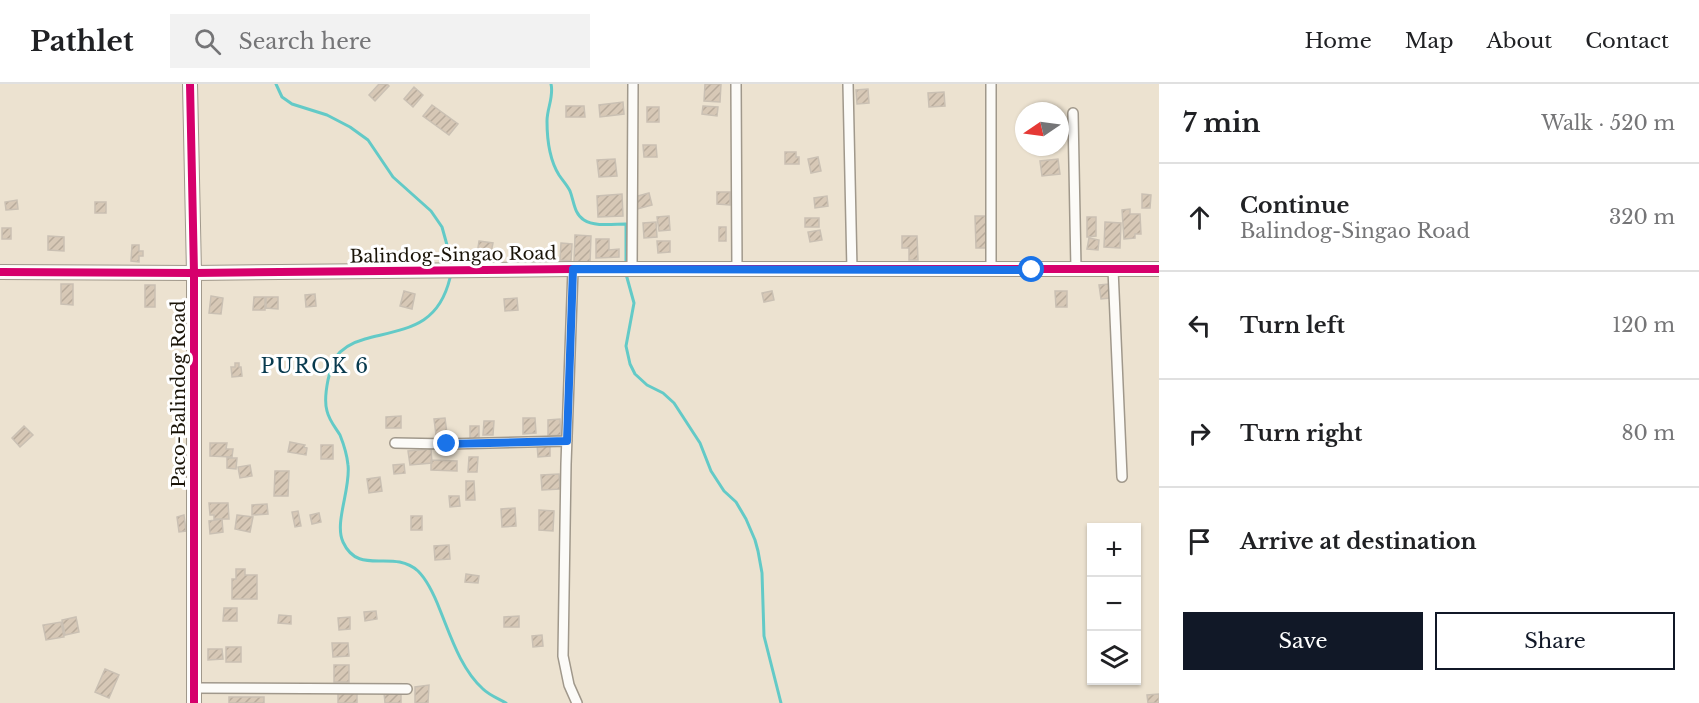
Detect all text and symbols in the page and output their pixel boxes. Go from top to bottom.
search box [170,14,590,68]
text: Pathlet [30,24,134,59]
icon: search [191,25,224,58]
text: Search here [239,28,372,55]
text: Home [1305,28,1372,54]
text: Map [1405,28,1453,54]
text: About [1486,28,1552,54]
text: Contact [1585,28,1669,54]
north arrow [1015,102,1069,156]
text: 7 min [1183,107,1260,139]
text: Walk · 520 m [1541,111,1675,135]
text: Continue [1240,192,1349,219]
icon: ahead [1183,201,1216,234]
text: 320 m [1609,205,1675,229]
text: Balindog-Singao Road [1240,219,1470,243]
street label: Balindog-Singao Road [349,242,557,268]
route start [1018,256,1044,282]
street label: Paco-Balindog Road [168,300,190,488]
icon: left [1183,309,1216,342]
text: Turn left [1240,312,1345,339]
text: 120 m [1612,313,1675,337]
district label: PUROK 6 [260,354,370,378]
icon: right [1183,417,1216,450]
text: Turn right [1240,420,1362,447]
text: 80 m [1621,421,1675,445]
route end [433,430,459,456]
map controls [1087,523,1141,685]
button: + [1087,523,1141,577]
icon: arrive [1183,525,1216,558]
text: Arrive at destination [1240,528,1477,555]
button: − [1087,577,1141,631]
button: Save [1183,612,1423,670]
button: Share [1435,612,1675,670]
button: layers [1087,631,1141,685]

